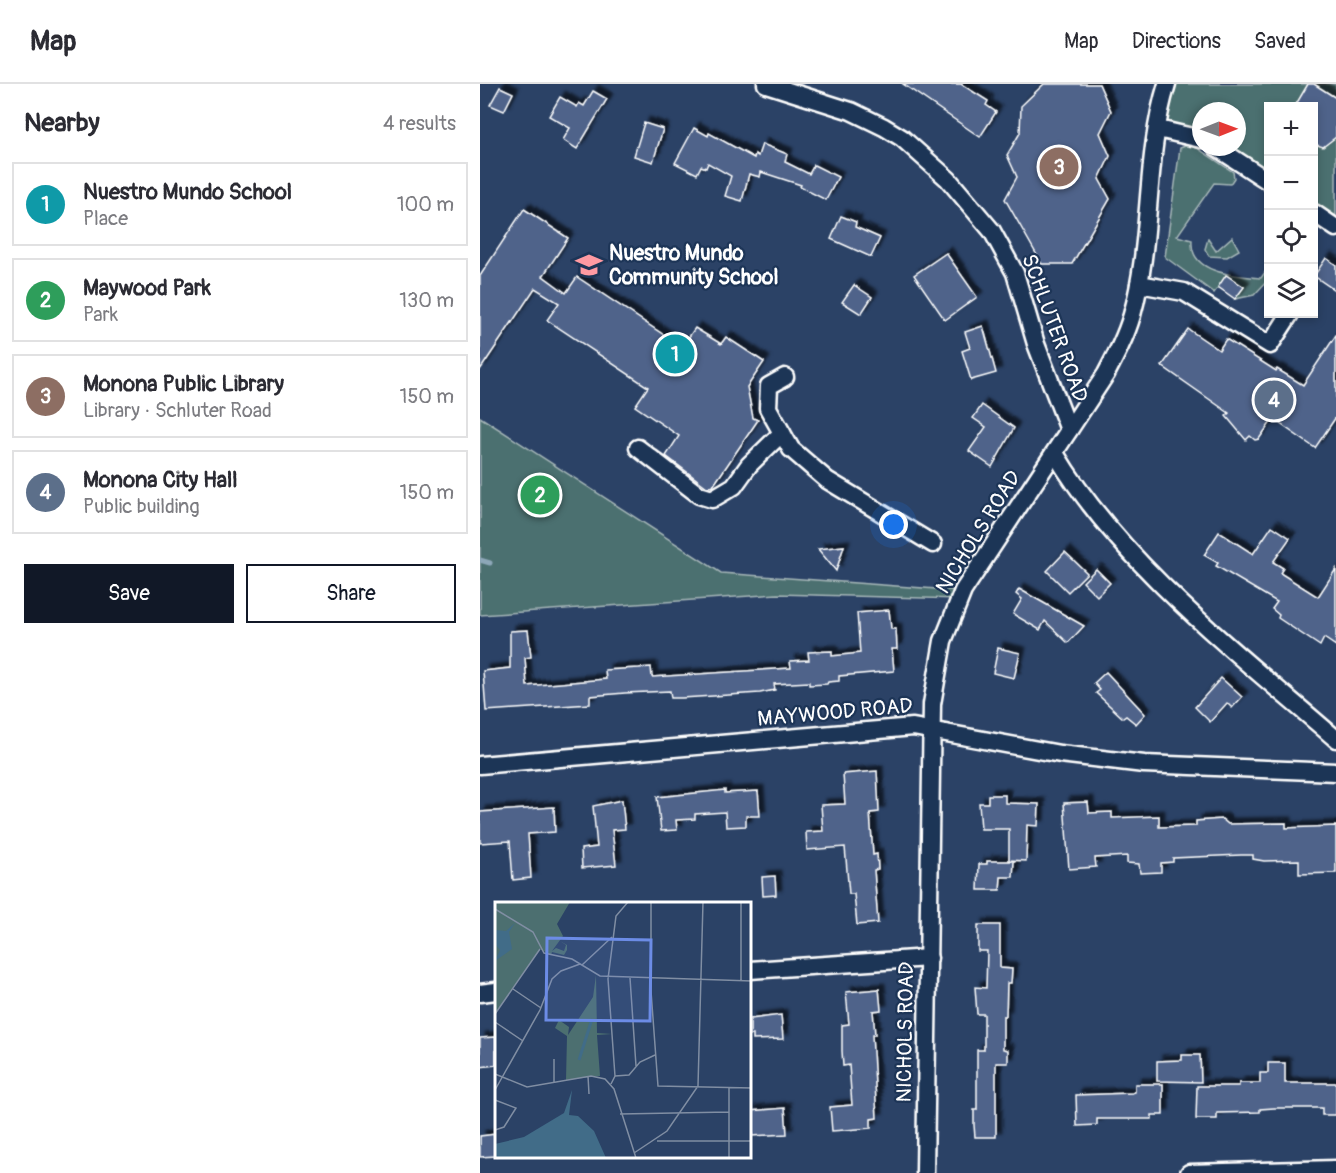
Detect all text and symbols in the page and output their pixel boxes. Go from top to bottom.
text: Map [30,24,76,59]
text: Map [1064,28,1099,55]
text: Directions [1132,28,1221,55]
text: Saved [1254,28,1306,55]
north arrow [1192,102,1246,156]
map controls [1264,102,1318,318]
button: + [1264,102,1318,156]
text: Nearby [24,107,100,139]
text: 4 results [383,111,456,136]
pin: 3 [1040,144,1078,190]
button: − [1264,156,1318,210]
text: Nuestro Mundo School [83,178,292,206]
text: 1 [42,192,49,217]
text: 100 m [397,192,454,217]
text: Place [83,206,128,231]
button: locate [1264,210,1318,264]
place label: Nuestro Mundo Community School [609,240,778,291]
school or university icon: Nuestro Mundo Community School [574,250,604,280]
street label: SCHLUTER ROAD [1015,250,1094,406]
button: layers [1264,264,1318,318]
text: Maywood Park [83,274,211,302]
text: 2 [40,288,51,313]
text: 130 m [399,288,454,313]
text: Park [83,302,118,327]
pin: 1 [656,332,694,376]
text: Monona Public Library [83,370,284,398]
pin: 4 [1254,378,1294,422]
text: 3 [40,384,51,409]
text: 150 m [400,384,454,409]
text: Library · Schluter Road [83,398,272,423]
street label: NICHOLS ROAD [930,465,1027,599]
text: Monona City Hall [83,466,238,494]
pin: 2 [520,472,560,518]
text: 4 [40,480,51,505]
text: 150 m [400,480,454,505]
text: Public building [83,494,199,519]
your location [879,510,908,539]
button: Save [24,564,234,623]
button: Share [246,564,456,623]
street label: MAYWOOD ROAD [756,692,914,733]
inset map [495,902,752,1158]
street label: NICHOLS ROAD [891,961,920,1103]

